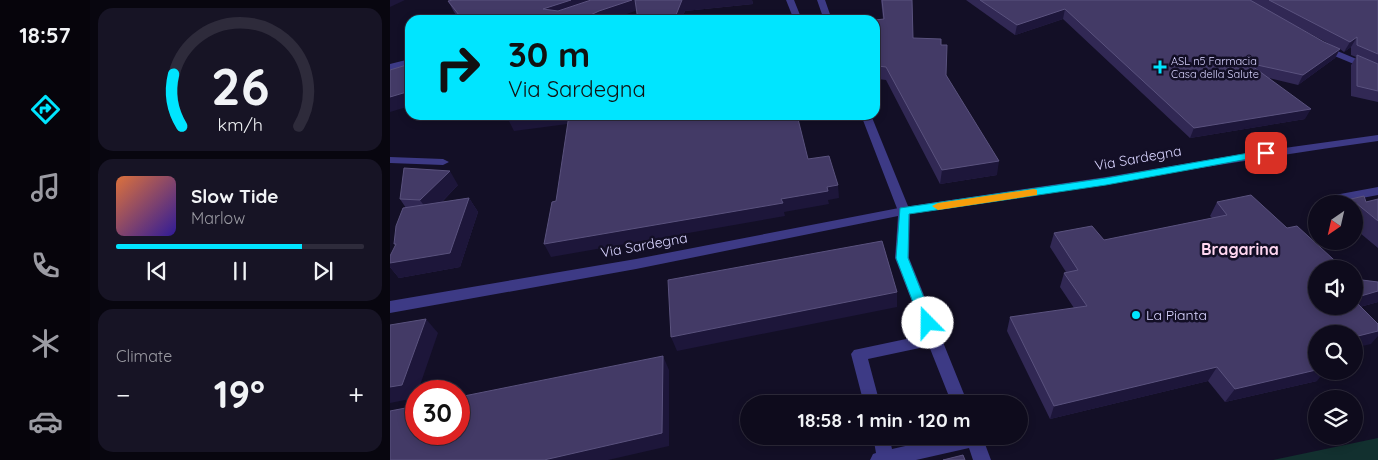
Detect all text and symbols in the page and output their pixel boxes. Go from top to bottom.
text: 18:57 [19,21,71,49]
text: 30 m [508,32,590,76]
icon: right [425,35,490,100]
text: 26 [211,53,269,118]
place label: ASL n5 Farmacia Casa della Salute [1171,54,1259,81]
marker: ASL n5 Farmacia Casa della Salute [1153,60,1167,74]
text: Via Sardegna [508,75,646,103]
icon: directions [28,92,63,127]
text: km/h [217,113,263,135]
pin [1245,132,1287,174]
icon: arrive [1252,139,1280,167]
street label: Via Sardegna [1093,142,1183,174]
icon: music [28,170,63,205]
text: Slow Tide [191,184,279,208]
north arrow [1308,195,1362,250]
map controls [1308,195,1363,445]
text: Marlow [191,208,245,228]
street label: Via Sardegna [599,229,689,261]
district label: Bragarina [1201,239,1279,259]
icon: phone [28,248,63,283]
icon: previous [143,257,171,285]
icon: pause [226,257,254,285]
icon: next [309,257,337,285]
button: sound [1308,260,1363,315]
position arrow [901,296,953,348]
place label: La Pianta [1146,306,1207,324]
marker: La Pianta [1130,309,1142,321]
button: search [1308,325,1363,380]
icon: climate [28,326,63,361]
text: Climate [116,346,172,366]
text: 19° [214,370,265,418]
text: − [116,377,131,412]
text: + [348,377,364,412]
speed limit sign: 30 [405,380,470,445]
button: layers [1308,390,1363,445]
icon: car [28,404,63,439]
text: 18:58 · 1 min · 120 m [798,408,970,432]

